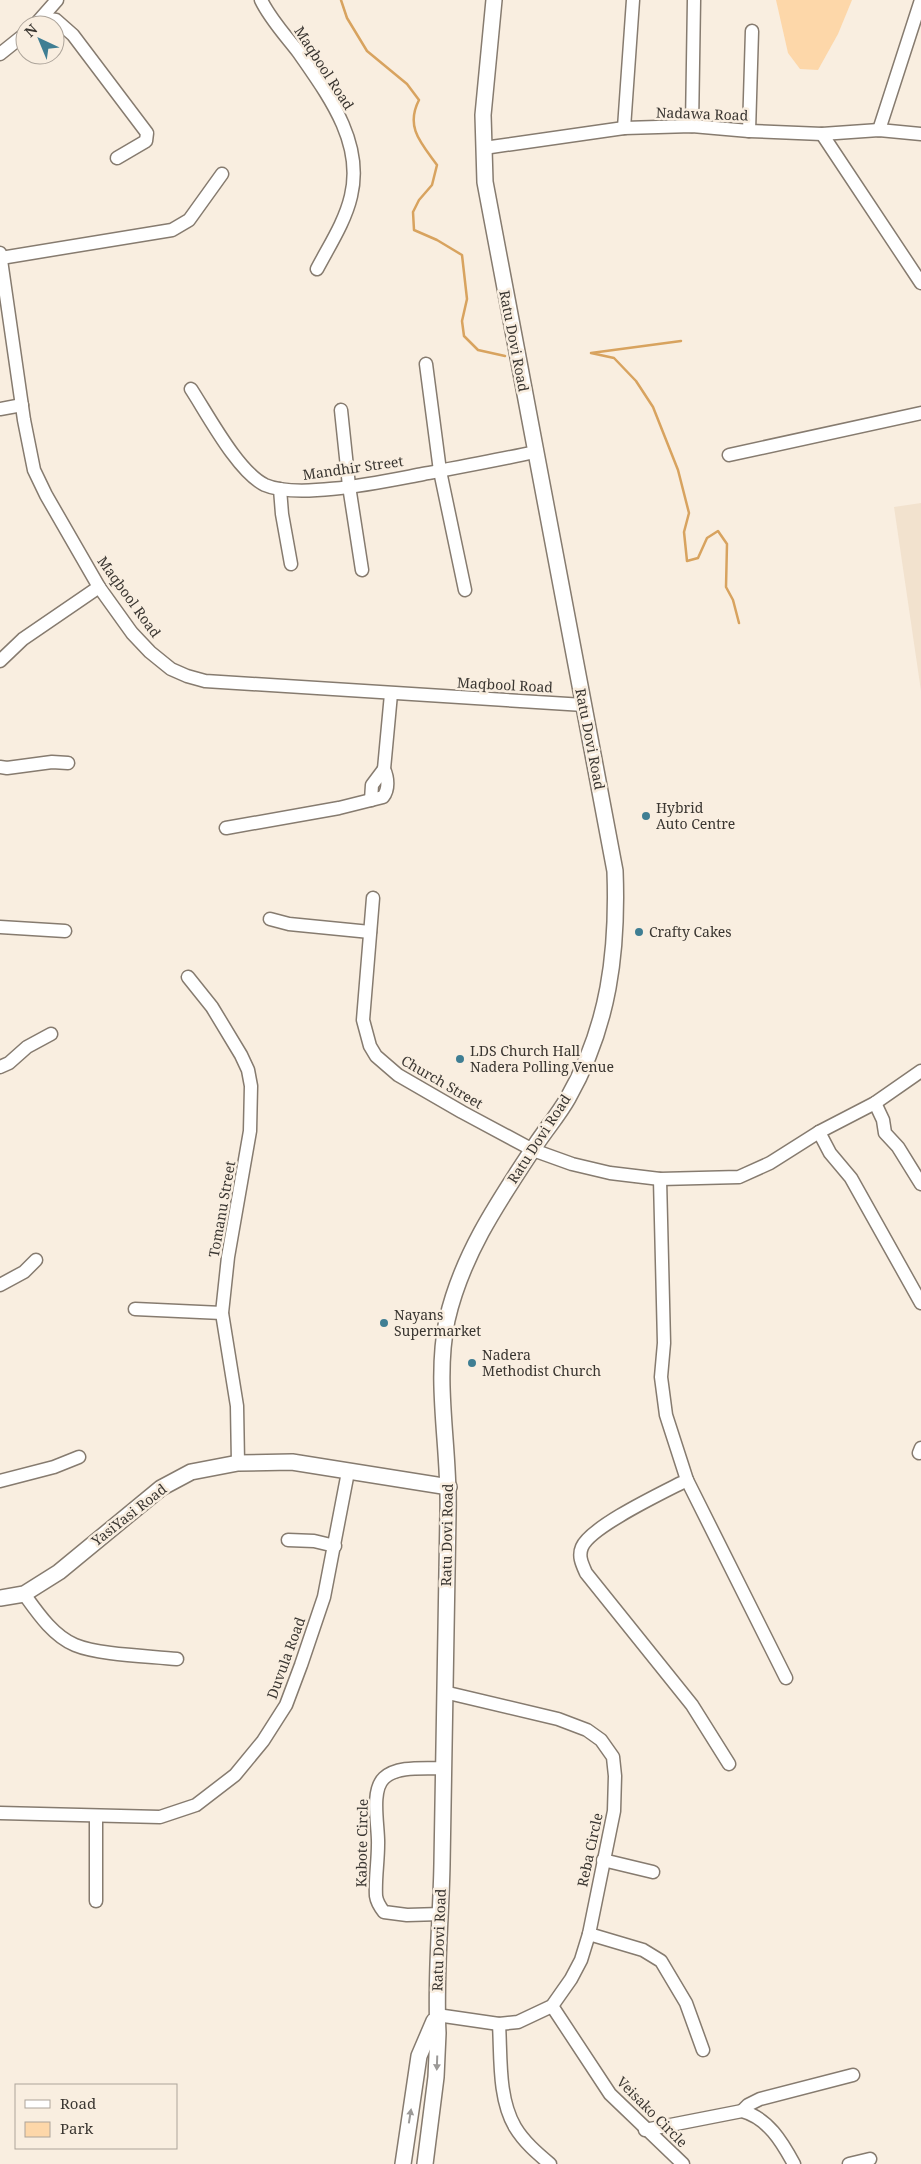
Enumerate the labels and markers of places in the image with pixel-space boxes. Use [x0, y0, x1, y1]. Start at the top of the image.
place label: Hybrid Auto Centre [656, 798, 735, 833]
marker: Hybrid Auto Centre [640, 810, 652, 822]
place label: Crafty Cakes [649, 922, 732, 941]
marker: Crafty Cakes [633, 926, 645, 938]
place label: LDS Church Hall Nadera Polling Venue [470, 1041, 614, 1076]
marker: LDS Church Hall Nadera Polling Venue [454, 1053, 466, 1065]
place label: Nayans Supermarket [394, 1305, 481, 1340]
marker: Nayans Supermarket [378, 1317, 390, 1329]
place label: Nadera Methodist Church [482, 1345, 601, 1380]
marker: Nadera Methodist Church [466, 1357, 478, 1369]

